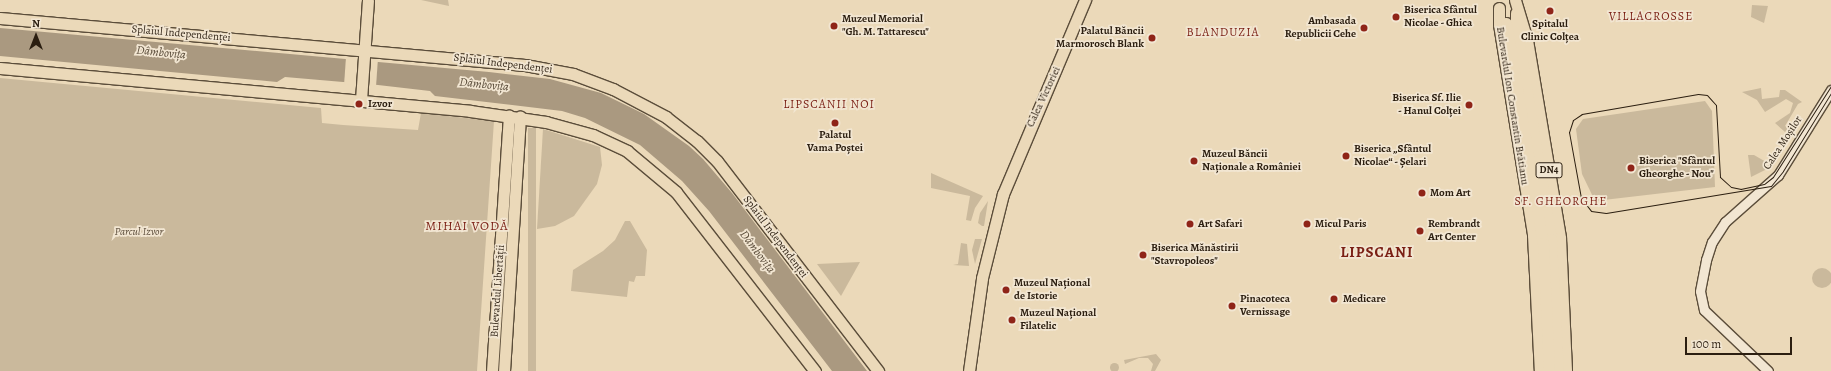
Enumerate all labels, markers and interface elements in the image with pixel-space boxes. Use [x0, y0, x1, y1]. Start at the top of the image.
place label: Biserica Sfântul Nicolae - Ghica [1404, 4, 1477, 30]
marker: Spitalul Clinic Colțea [1544, 5, 1556, 17]
district label: VILLACROSSE [1609, 10, 1693, 24]
marker: Biserica Sfântul Nicolae - Ghica [1391, 12, 1401, 22]
place label: Muzeul Memorial "Gh. M. Tattarescu" [842, 13, 929, 39]
place label: Ambasada Republicii Cehe [1285, 15, 1356, 41]
north arrow [16, 16, 56, 56]
text: N [32, 16, 40, 31]
place label: Spitalul Clinic Colțea [1521, 18, 1579, 44]
marker: Muzeul Memorial "Gh. M. Tattarescu" [829, 21, 839, 31]
street label: Splaiul Independenței [131, 23, 231, 45]
marker: Ambasada Republicii Cehe [1359, 23, 1369, 33]
place label: Palatul Băncii Marmorosch Blank [1056, 25, 1144, 51]
district label: BLANDUZIA [1187, 26, 1259, 40]
street label: Bulevardul Ion Constantin Brătianu [1493, 26, 1531, 186]
marker: Palatul Băncii Marmorosch Blank [1147, 33, 1157, 43]
water label: Dâmbovița [136, 43, 186, 63]
street label: Splaiul Independenței [453, 51, 553, 77]
street label: Calea Victoriei [1024, 65, 1064, 129]
water label: Dâmbovița [459, 75, 509, 95]
place label: Biserica Sf. Ilie - Hanul Colței [1392, 92, 1461, 118]
place label: Izvor [368, 97, 392, 111]
marker: Izvor [353, 98, 365, 110]
district label: LIPSCANII NOI [783, 98, 875, 112]
marker: Biserica Sf. Ilie - Hanul Colței [1464, 100, 1474, 110]
street label: Calea Moșilor [1761, 114, 1805, 172]
marker: Palatul Vama Poștei [830, 118, 840, 128]
place label: Palatul Vama Poștei [807, 129, 863, 155]
place label: Biserica „Sfântul Nicolae“ - Șelari [1354, 143, 1431, 169]
place label: Muzeul Băncii Naționale a României [1202, 148, 1301, 174]
marker: Biserica „Sfântul Nicolae“ - Șelari [1341, 151, 1351, 161]
place label: Biserica "Sfântul Gheorghe - Nou" [1639, 155, 1715, 181]
marker: Muzeul Băncii Naționale a României [1189, 156, 1199, 166]
road number: DN4 [1535, 162, 1563, 178]
marker: Biserica "Sfântul Gheorghe - Nou" [1626, 163, 1636, 173]
place label: Mom Art [1430, 186, 1471, 200]
marker: Mom Art [1417, 188, 1427, 198]
street label: Splaiul Independenței [740, 193, 810, 281]
district label: SF. GHEORGHE [1514, 195, 1608, 209]
place label: Art Safari [1198, 217, 1243, 231]
place label: Micul Paris [1315, 217, 1367, 231]
district label: MIHAI VODĂ [425, 218, 509, 234]
place label: Rembrandt Art Center [1428, 218, 1480, 244]
marker: Art Safari [1185, 219, 1195, 229]
marker: Micul Paris [1302, 219, 1312, 229]
park label: Parcul Izvor [115, 225, 163, 239]
marker: Rembrandt Art Center [1415, 226, 1425, 236]
water label: Dâmbovița [736, 228, 778, 276]
place label: Biserica Mănăstirii "Stavropoleos" [1151, 242, 1238, 268]
street label: Bulevardul Libertății [488, 244, 508, 338]
district label: LIPSCANI [1341, 244, 1413, 262]
marker: Biserica Mănăstirii "Stavropoleos" [1138, 250, 1148, 260]
place label: Muzeul Național de Istorie [1014, 277, 1090, 303]
marker: Muzeul Național de Istorie [1001, 285, 1011, 295]
place label: Medicare [1343, 292, 1386, 306]
place label: Pinacoteca Vernissage [1240, 293, 1290, 319]
marker: Medicare [1328, 293, 1340, 305]
marker: Pinacoteca Vernissage [1227, 301, 1237, 311]
place label: Muzeul Național Filatelic [1020, 307, 1096, 333]
marker: Muzeul Național Filatelic [1007, 315, 1017, 325]
scale bar [1687, 329, 1794, 355]
text: 100 m [1692, 336, 1721, 352]

